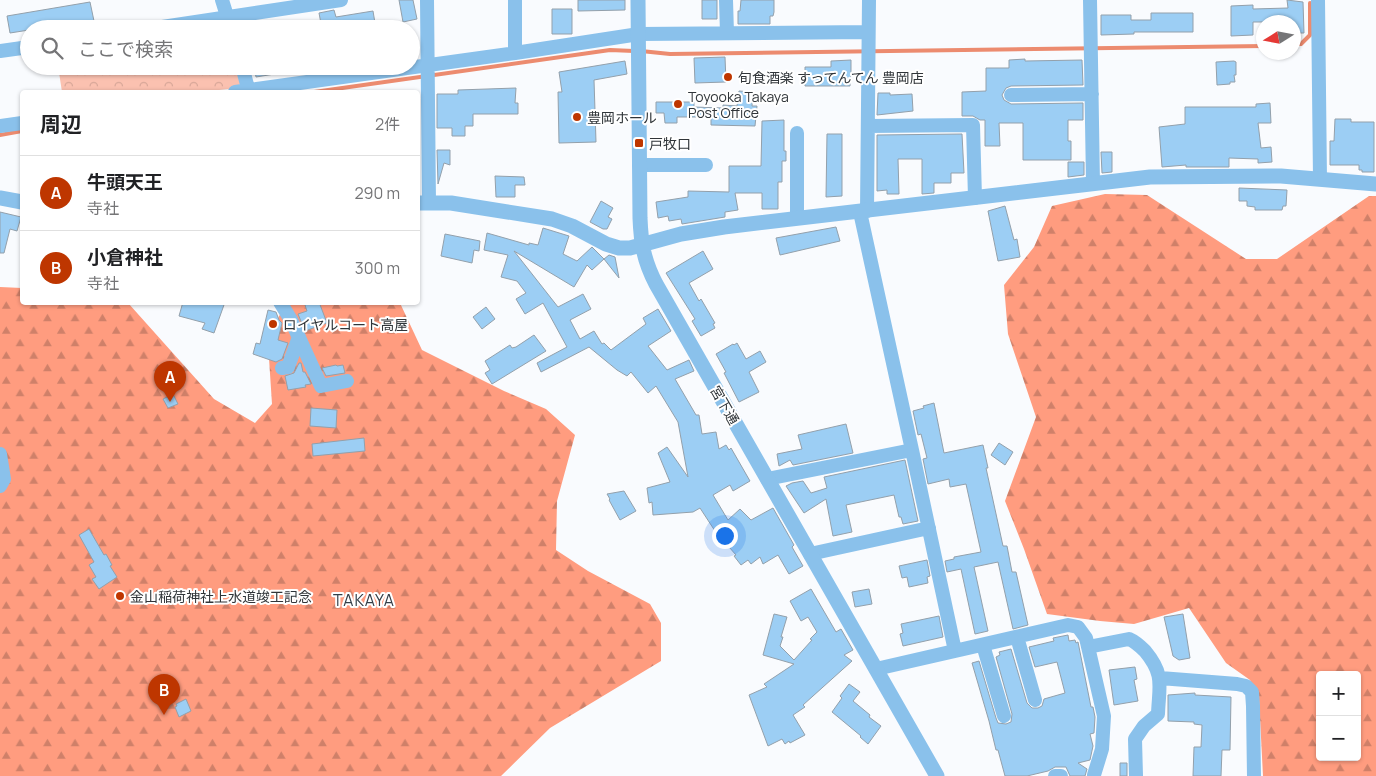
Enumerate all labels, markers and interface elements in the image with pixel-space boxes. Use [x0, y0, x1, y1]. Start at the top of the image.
north arrow [1256, 15, 1301, 60]
search box [20, 20, 420, 75]
icon: search [38, 34, 66, 62]
text: ここで検索 [78, 36, 173, 62]
place label: 旬食酒楽 すってんてん 豊岡店 [738, 68, 924, 87]
marker: 旬食酒楽 すってんてん 豊岡店 [722, 71, 734, 83]
place label: Toyooka Takaya Post Office [688, 87, 789, 122]
marker: Toyooka Takaya Post Office [672, 98, 684, 110]
place label: 豊岡ホール [587, 108, 657, 127]
text: 周辺 [40, 110, 82, 138]
marker: 豊岡ホール [571, 111, 583, 123]
text: 2件 [375, 113, 400, 135]
place label: 戸牧口 [649, 134, 691, 153]
marker: 戸牧口 [633, 137, 645, 149]
text: 牛頭天王 [87, 169, 163, 195]
text: A [51, 182, 61, 204]
text: 290 m [354, 182, 400, 204]
text: 寺社 [87, 197, 119, 219]
text: 小倉神社 [87, 244, 163, 270]
text: B [51, 257, 61, 279]
text: 300 m [355, 257, 400, 279]
text: 寺社 [87, 272, 119, 294]
place label: ロイヤルコート高屋 [283, 315, 408, 334]
marker: ロイヤルコート高屋 [267, 318, 279, 330]
pin: A [154, 361, 186, 402]
street label: 宮下通 [706, 382, 744, 428]
your location [712, 523, 738, 549]
place label: 金山稲荷神社上水道竣工記念 [130, 587, 312, 606]
district label: TAKAYA [333, 589, 395, 611]
marker: 金山稲荷神社上水道竣工記念 [114, 590, 126, 602]
map controls [1316, 671, 1361, 761]
button: + [1316, 671, 1361, 716]
pin: B [148, 674, 180, 715]
button: − [1316, 716, 1361, 761]

